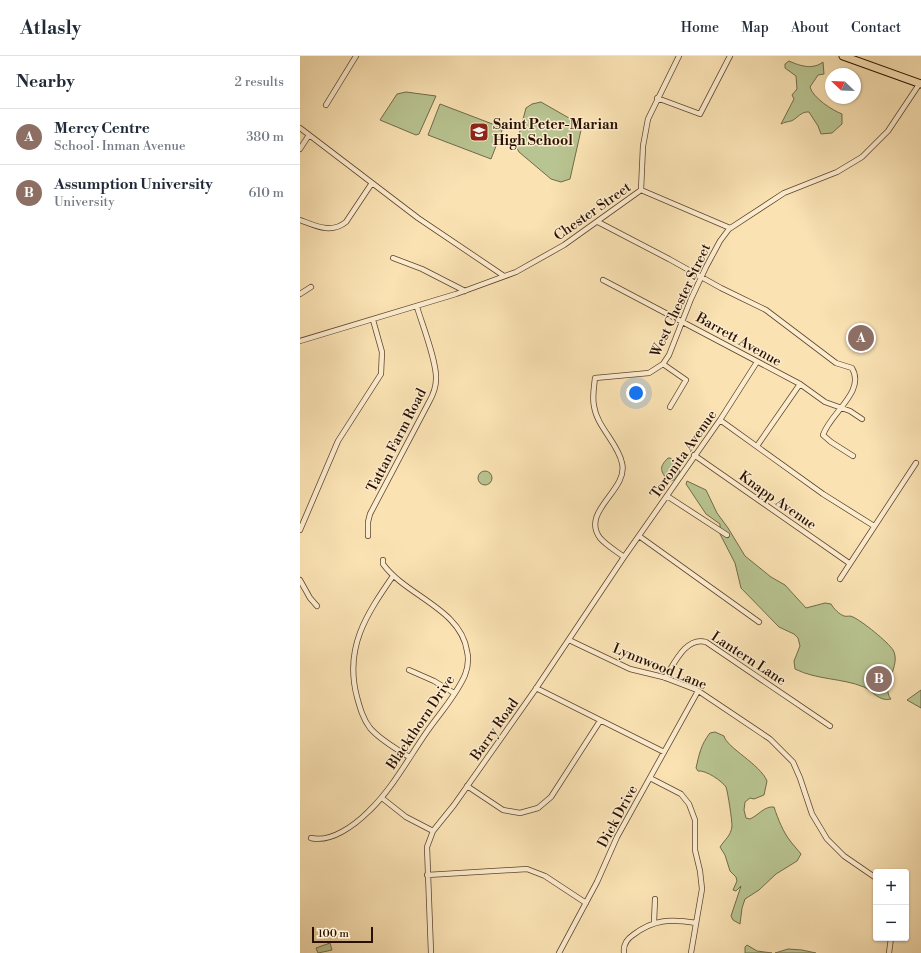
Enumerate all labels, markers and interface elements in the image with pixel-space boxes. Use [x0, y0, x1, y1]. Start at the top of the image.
text: Atlasly [20, 16, 81, 40]
text: Home [681, 19, 719, 37]
text: Map [741, 19, 769, 37]
text: About [791, 19, 829, 37]
text: Contact [851, 19, 901, 37]
north arrow [825, 68, 861, 104]
text: Nearby [16, 71, 75, 93]
text: 2 results [235, 74, 284, 90]
place label: Saint Peter-Marian High School [493, 116, 619, 150]
text: Mercy Centre [54, 119, 150, 138]
school or university icon: Saint Peter-Marian High School [468, 121, 490, 143]
text: A [24, 129, 34, 145]
text: 380 m [246, 129, 284, 145]
text: School · Inman Avenue [54, 138, 186, 154]
text: Assumption University [54, 175, 213, 194]
street label: Chester Street [550, 179, 635, 245]
text: B [24, 185, 34, 201]
text: 610 m [249, 185, 284, 201]
text: University [54, 194, 115, 210]
street label: West Chester Street [646, 241, 715, 361]
street label: Barrett Avenue [692, 308, 785, 371]
pin: A [848, 323, 874, 353]
your location [626, 383, 646, 403]
street label: Tattan Farm Road [363, 386, 431, 495]
street label: Toronita Avenue [647, 407, 721, 502]
street label: Knapp Avenue [735, 467, 820, 534]
street label: Lantern Lane [708, 628, 789, 690]
street label: Lynnwood Lane [610, 640, 709, 694]
pin: B [866, 664, 892, 694]
street label: Blackthorn Drive [382, 672, 459, 774]
street label: Barry Road [466, 695, 523, 765]
street label: Dick Drive [594, 782, 642, 851]
map controls [873, 869, 909, 941]
button: + [873, 869, 909, 905]
button: − [873, 905, 909, 941]
scale bar [312, 925, 373, 944]
text: 100 m [318, 927, 349, 941]

